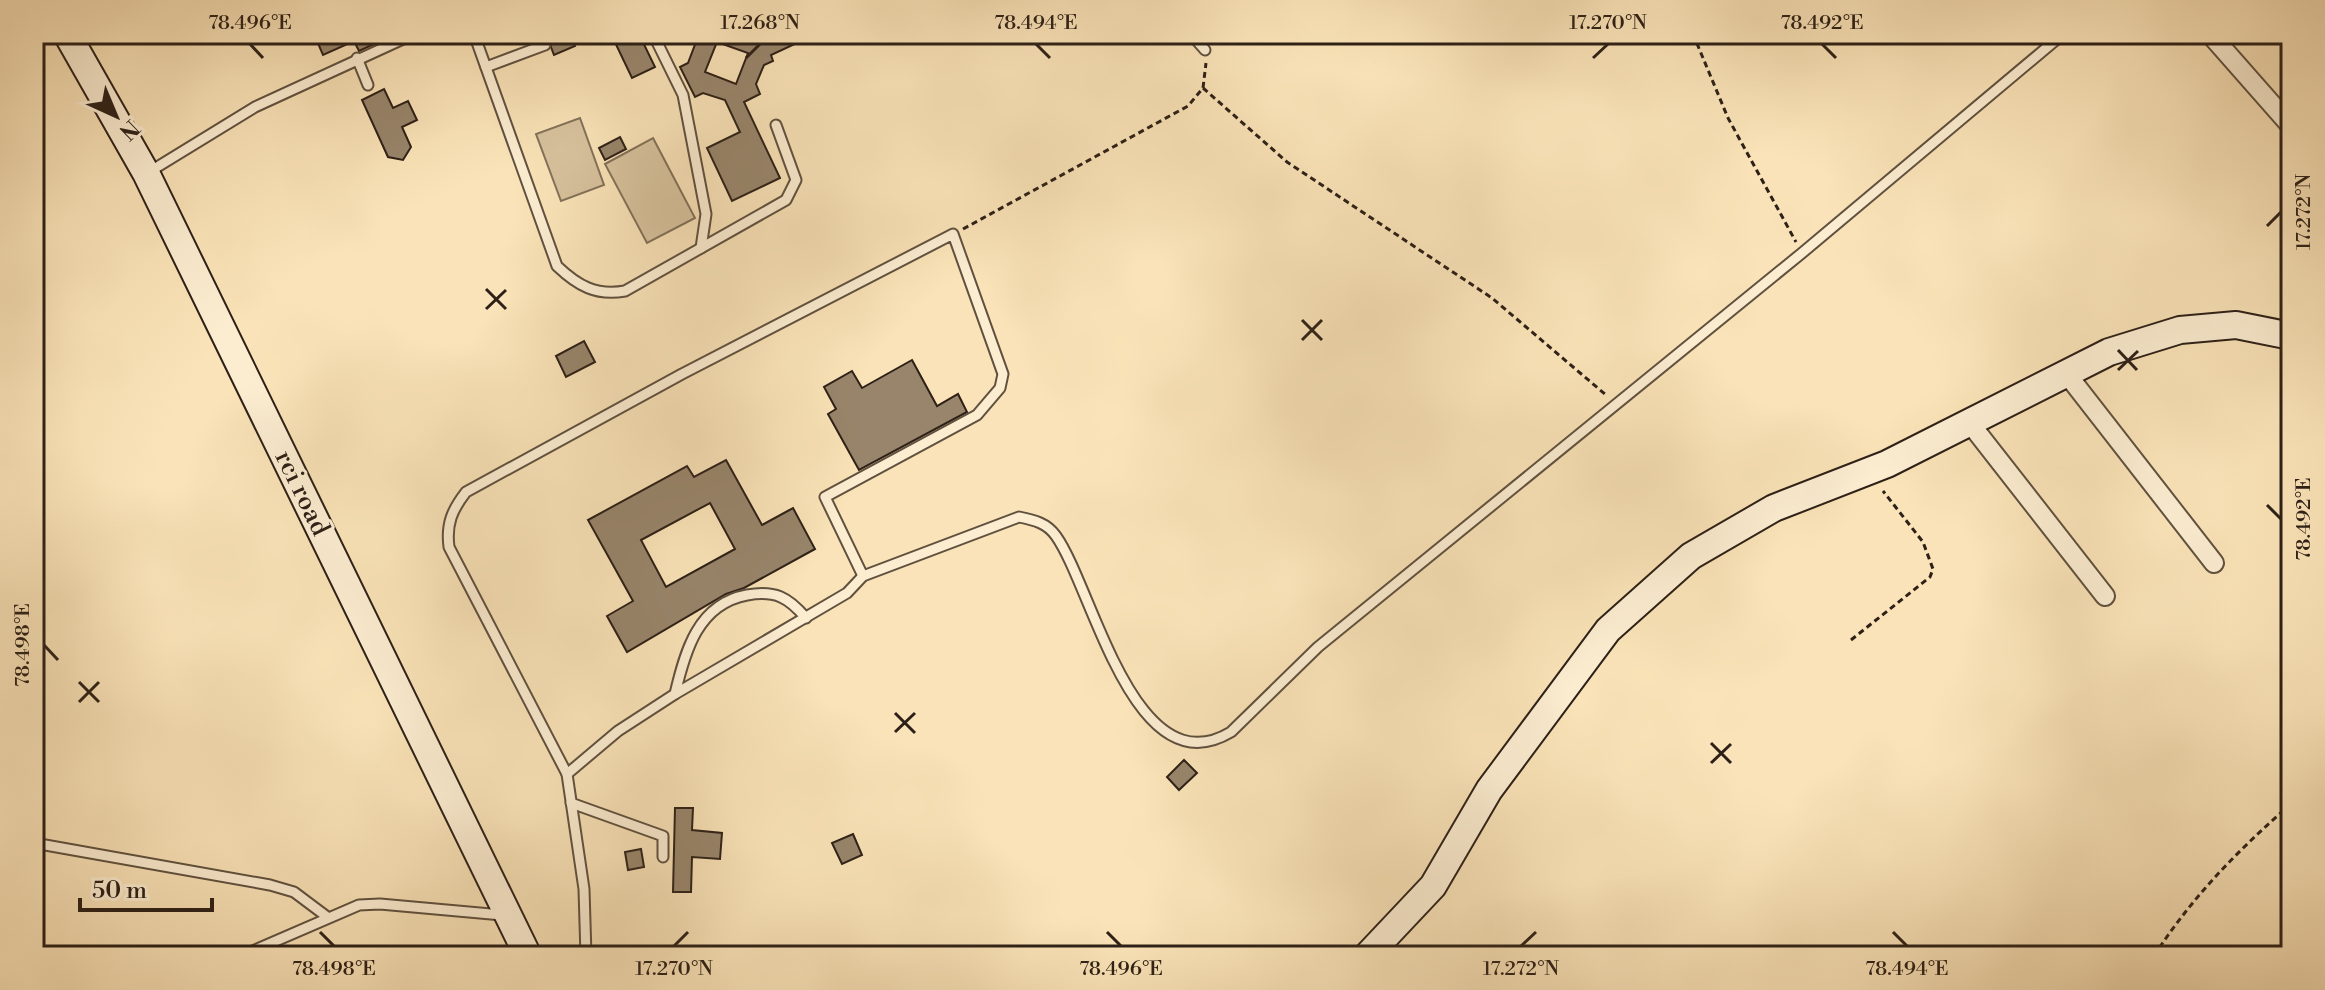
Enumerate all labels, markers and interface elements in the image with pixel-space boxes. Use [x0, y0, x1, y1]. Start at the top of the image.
text: 78.496°E [208, 11, 292, 36]
text: 17.268°N [720, 11, 800, 36]
text: 78.494°E [994, 11, 1078, 36]
text: 17.270°N [1569, 11, 1647, 36]
text: 78.492°E [1781, 11, 1863, 36]
north arrow [76, 76, 156, 156]
text: N [113, 114, 144, 145]
text: 17.272°N [2292, 174, 2317, 250]
street label: rci road [268, 445, 337, 541]
text: 78.492°E [2292, 478, 2317, 560]
text: 78.498°E [11, 603, 36, 687]
scale bar [80, 862, 212, 912]
text: 50 m [92, 876, 147, 906]
text: 78.498°E [292, 957, 376, 982]
text: 17.270°N [635, 957, 713, 982]
text: 78.496°E [1079, 957, 1163, 982]
text: 17.272°N [1483, 957, 1559, 982]
text: 78.494°E [1865, 957, 1949, 982]

